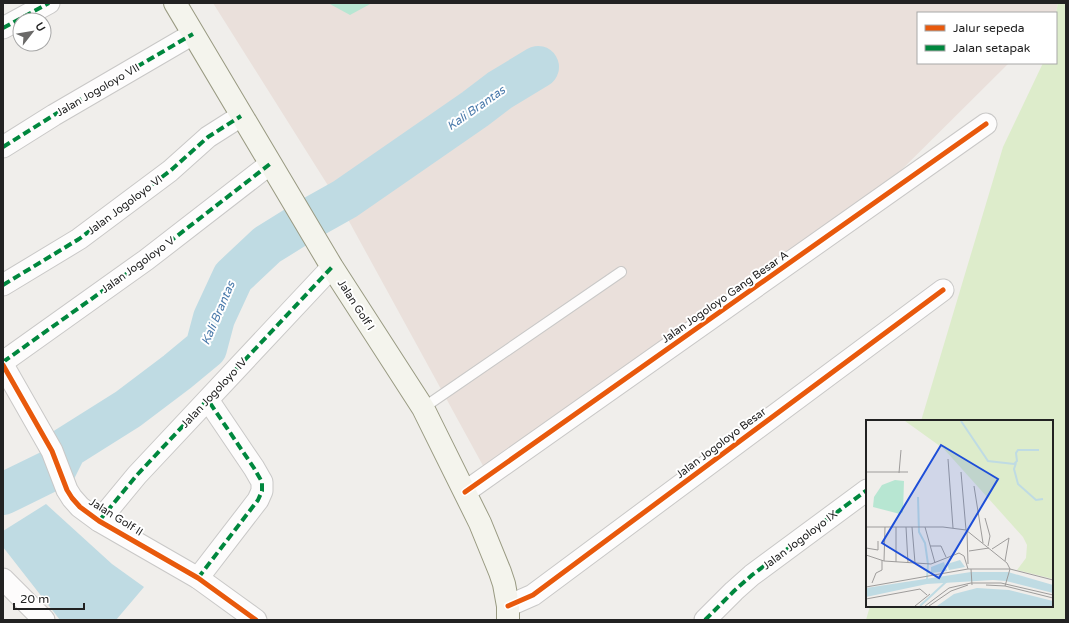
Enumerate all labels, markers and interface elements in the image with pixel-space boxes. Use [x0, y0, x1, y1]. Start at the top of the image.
north arrow [12, 12, 52, 52]
legend [917, 12, 1057, 64]
text: U [32, 20, 48, 34]
text: Jalur sepeda [953, 21, 1025, 35]
text: Jalan setapak [953, 41, 1031, 55]
street label: Jalan Jogoloyo VII [54, 61, 142, 119]
water label: Kali Brantas [444, 82, 509, 133]
street label: Jalan Jogoloyo VI [85, 173, 165, 237]
street label: Jalan Jogoloyo V [99, 234, 178, 296]
street label: Jalan Jogoloyo Gang Besar A [659, 248, 791, 346]
street label: Jalan Golf I [335, 277, 377, 333]
water label: Kali Brantas [198, 278, 238, 347]
street label: Jalan Jogoloyo IV [178, 355, 250, 431]
street label: Jalan Jogoloyo Besar [673, 404, 769, 481]
inset map [866, 420, 1053, 607]
street label: Jalan Golf II [87, 495, 145, 539]
street label: Jalan Jogoloyo IX [760, 508, 840, 572]
scale bar [14, 585, 84, 611]
text: 20 m [20, 592, 49, 606]

